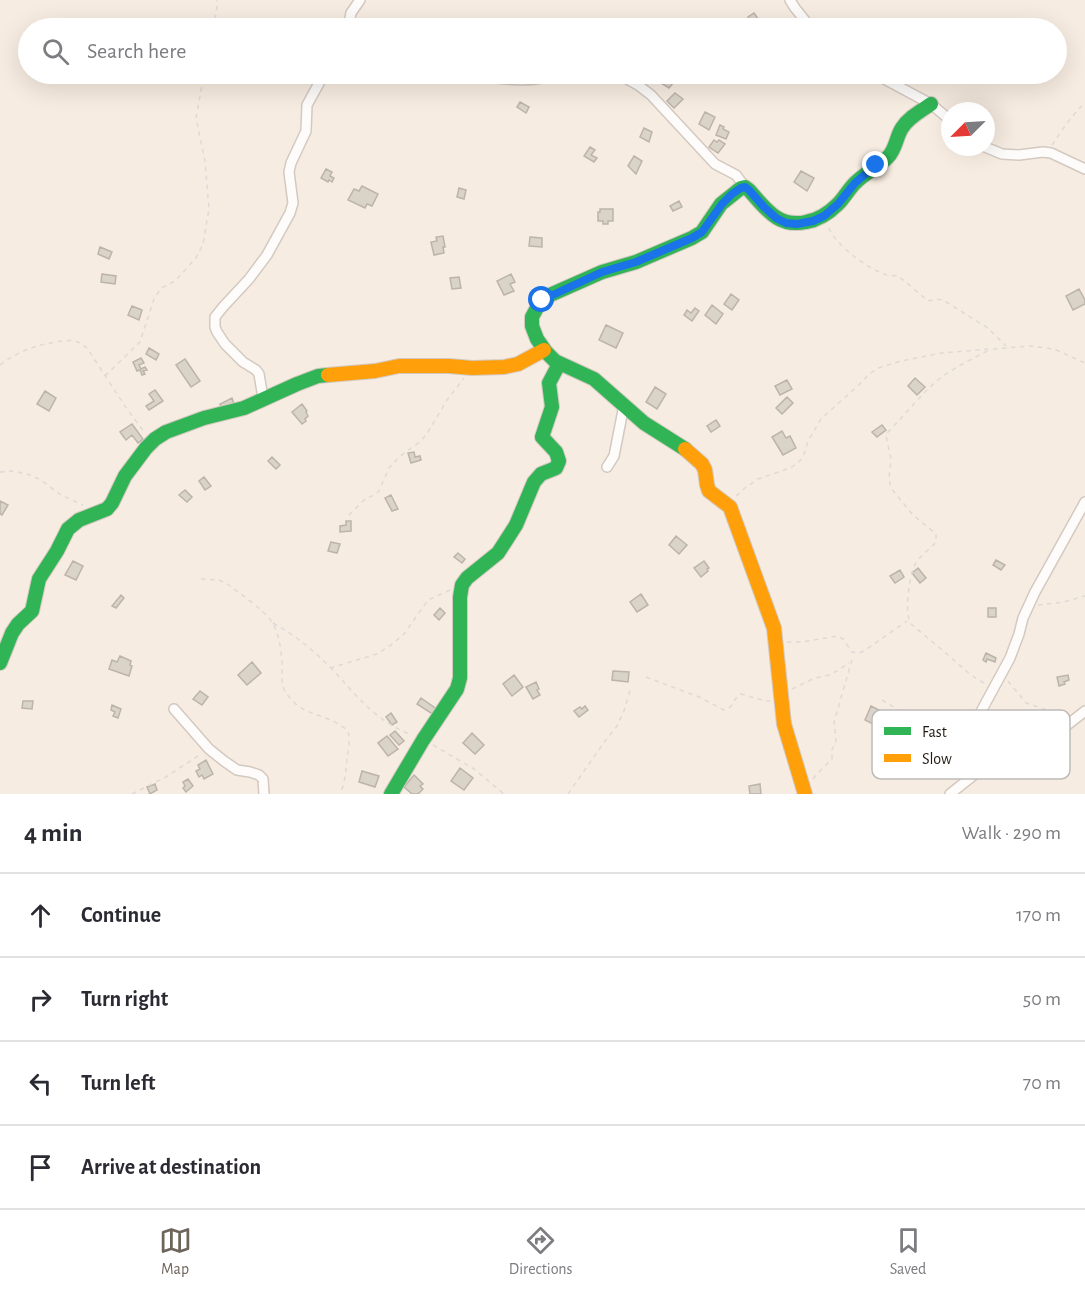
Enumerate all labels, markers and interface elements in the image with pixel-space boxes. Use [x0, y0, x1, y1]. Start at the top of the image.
search box [18, 18, 1067, 84]
icon: search [39, 35, 72, 68]
text: Search here [87, 40, 186, 62]
north arrow [941, 102, 995, 156]
route end [862, 151, 888, 177]
route start [528, 286, 554, 312]
legend [872, 710, 1070, 779]
text: Fast [922, 724, 947, 740]
text: Slow [922, 751, 952, 767]
text: 4 min [24, 820, 83, 846]
text: Walk · 290 m [961, 823, 1061, 843]
icon: ahead [24, 899, 57, 932]
text: Continue [81, 904, 161, 926]
text: 170 m [1016, 905, 1061, 925]
icon: right [24, 983, 57, 1016]
text: Turn right [81, 988, 168, 1010]
text: 50 m [1023, 989, 1061, 1009]
icon: left [24, 1067, 57, 1100]
text: Turn left [81, 1072, 155, 1094]
text: 70 m [1023, 1073, 1061, 1093]
icon: arrive [24, 1151, 57, 1184]
text: Arrive at destination [81, 1156, 261, 1178]
tab: Map [159, 1224, 192, 1279]
tab: Directions [509, 1224, 573, 1279]
tab: Saved [890, 1224, 926, 1279]

